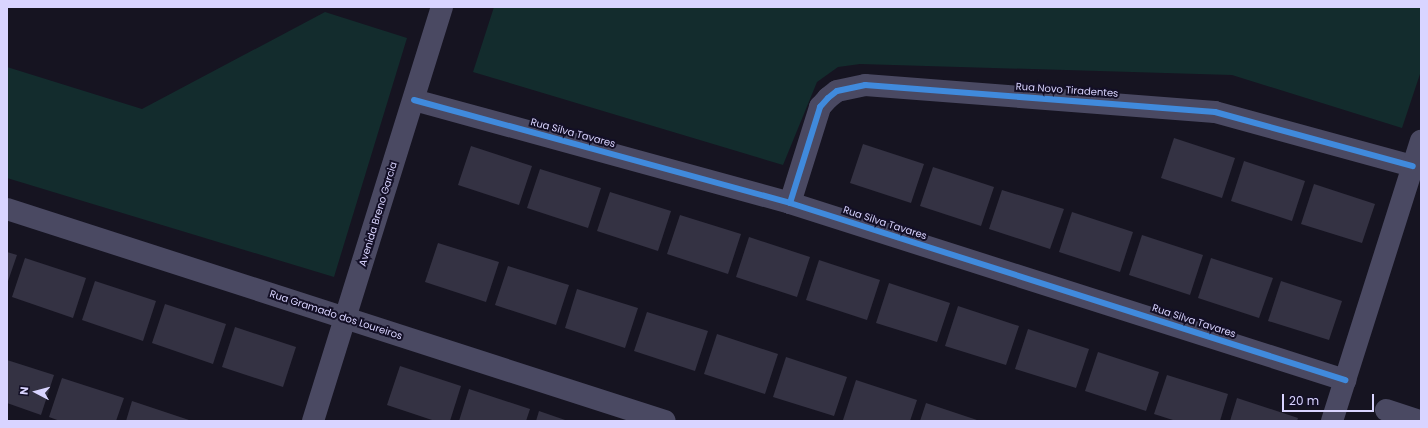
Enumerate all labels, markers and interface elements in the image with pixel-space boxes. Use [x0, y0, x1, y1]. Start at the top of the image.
street label: Rua Novo Tiradentes [1015, 80, 1119, 100]
street label: Rua Silva Tavares [529, 116, 617, 150]
street label: Avenida Breno Garcia [356, 160, 400, 268]
street label: Rua Silva Tavares [842, 204, 928, 242]
street label: Rua Gramado dos Loureiros [268, 288, 404, 342]
street label: Rua Silva Tavares [1151, 302, 1237, 340]
north arrow [16, 372, 56, 412]
text: N [16, 386, 32, 396]
scale bar [1284, 386, 1376, 412]
text: 20 m [1289, 392, 1319, 409]

